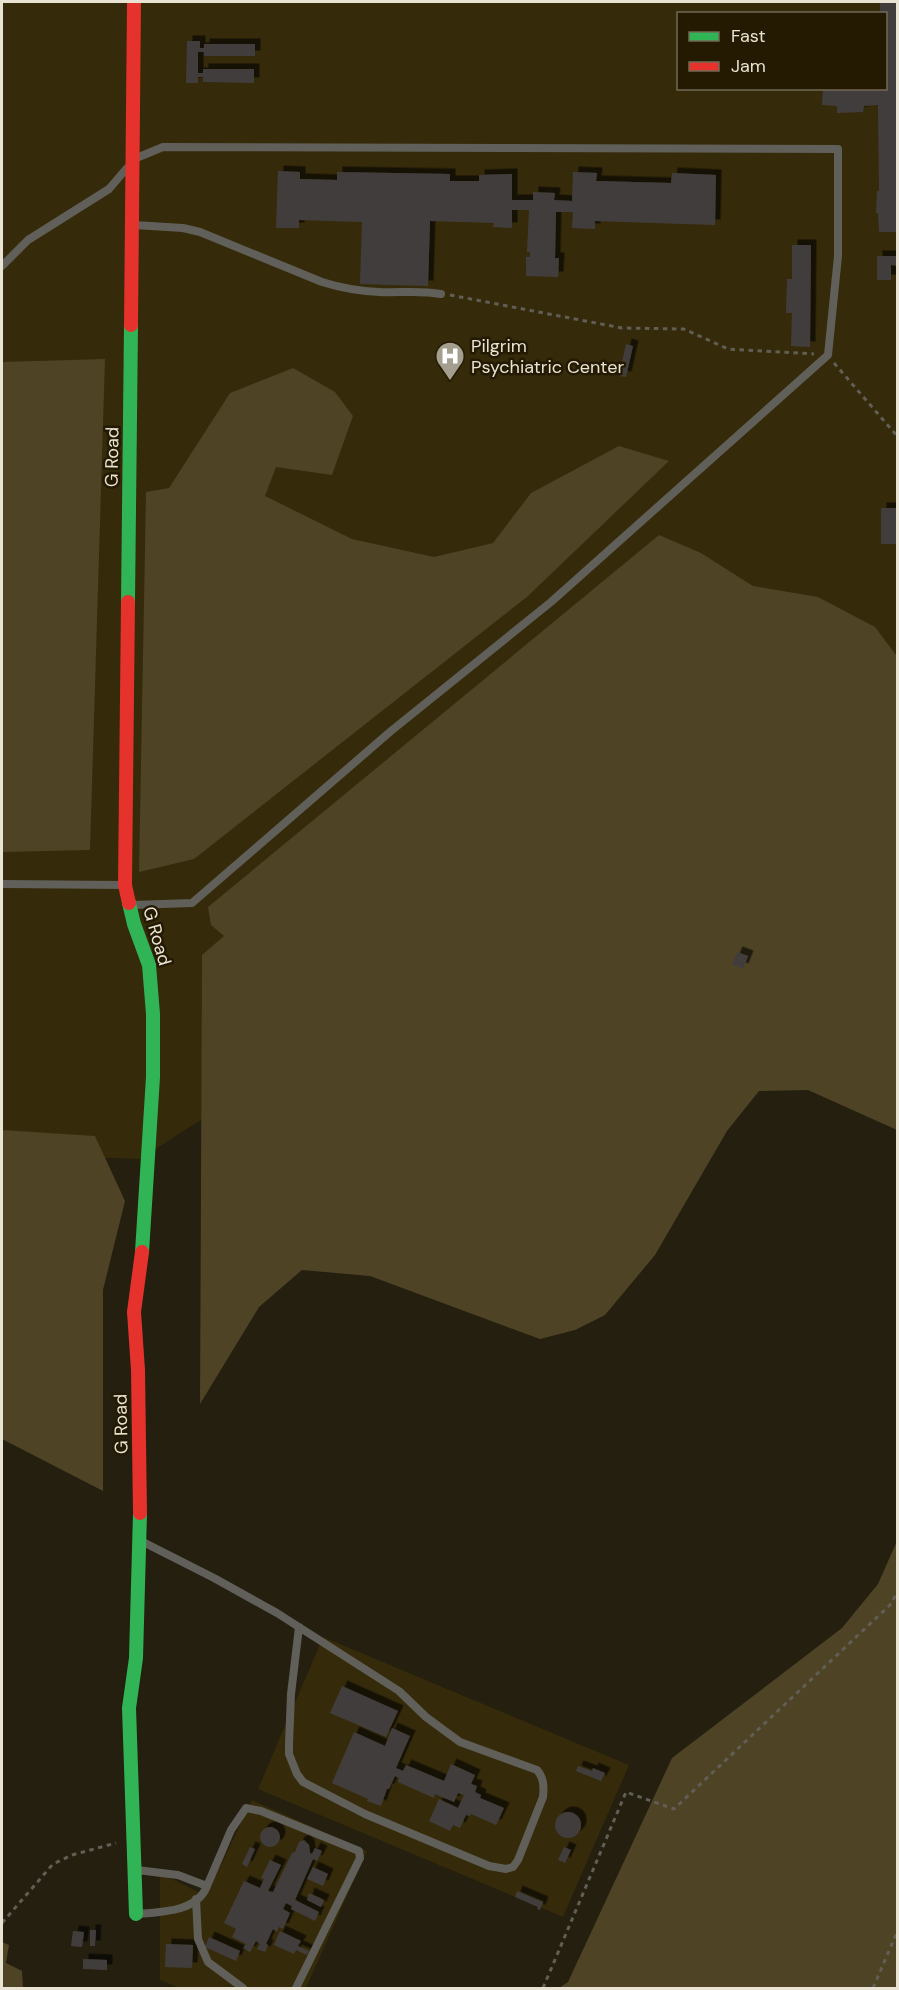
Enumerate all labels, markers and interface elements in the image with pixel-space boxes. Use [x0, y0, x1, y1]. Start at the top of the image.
legend [677, 12, 887, 90]
text: Fast [731, 24, 766, 48]
text: Jam [731, 54, 766, 78]
place label: Pilgrim Psychiatric Center [471, 334, 624, 379]
hospital icon: Pilgrim Psychiatric Center [434, 340, 466, 382]
street label: G Road [99, 427, 125, 487]
street label: G Road [137, 904, 177, 968]
street label: G Road [108, 1394, 134, 1454]

